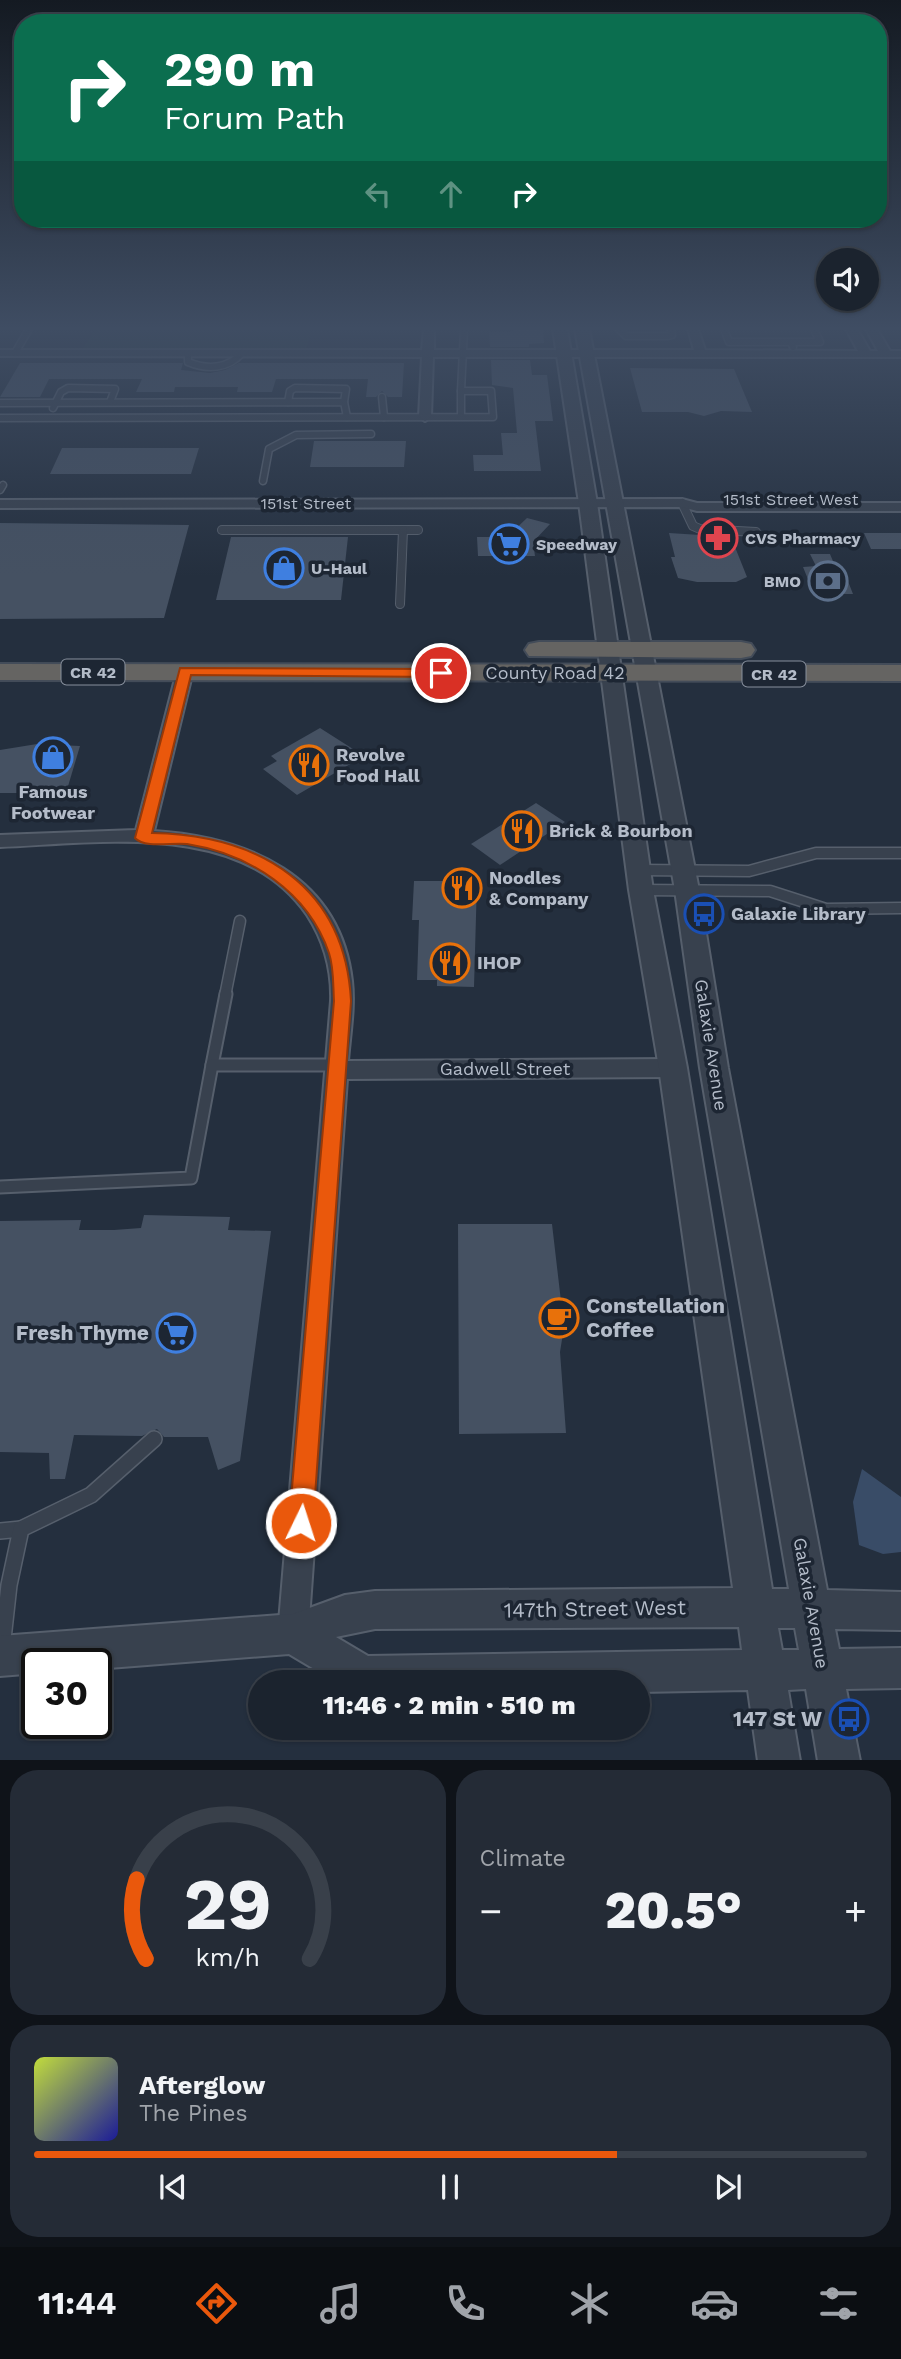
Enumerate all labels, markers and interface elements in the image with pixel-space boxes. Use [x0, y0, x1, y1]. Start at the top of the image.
text: 290 m [164, 40, 315, 98]
icon: right [49, 42, 140, 133]
text: Forum Path [164, 99, 345, 137]
icon: left [359, 175, 397, 213]
icon: ahead [432, 175, 470, 213]
icon: right [505, 175, 543, 213]
map controls [816, 248, 879, 311]
button: sound [816, 248, 879, 311]
street label: 151st Street West [724, 490, 859, 509]
street label: 151st Street [261, 494, 352, 513]
pharmacy icon: CVS Pharmacy [697, 517, 739, 559]
supermarket icon: Speedway [488, 523, 530, 565]
place label: CVS Pharmacy [745, 529, 862, 548]
place label: Speedway [536, 535, 618, 554]
shop icon: U-Haul [263, 547, 305, 589]
place label: U-Haul [311, 559, 368, 578]
bank icon: BMO [807, 560, 849, 602]
place label: BMO [764, 572, 801, 591]
pin [411, 643, 471, 703]
icon: arrive [422, 654, 460, 692]
road number: CR 42 [62, 660, 124, 684]
street label: County Road 42 [485, 662, 625, 683]
road number: CR 42 [742, 662, 806, 687]
shop icon: Famous Footwear [32, 736, 74, 778]
restaurant icon: Revolve Food Hall [288, 744, 330, 786]
place label: Revolve Food Hall [336, 744, 420, 786]
place label: Famous Footwear [11, 781, 95, 823]
restaurant icon: Brick & Bourbon [501, 810, 543, 852]
place label: Brick & Bourbon [549, 820, 693, 841]
restaurant icon: Noodles & Company [441, 867, 483, 909]
place label: Noodles & Company [489, 867, 589, 909]
bus stop icon: Galaxie Library [683, 893, 725, 935]
place label: Galaxie Library [731, 903, 866, 924]
restaurant icon: IHOP [429, 942, 471, 984]
place label: IHOP [477, 952, 521, 973]
street label: Galaxie Avenue [691, 978, 732, 1112]
street label: Gadwell Street [440, 1058, 571, 1079]
place label: Constellation Coffee [586, 1293, 725, 1342]
cafe icon: Constellation Coffee [538, 1297, 580, 1339]
supermarket icon: Fresh Thyme [155, 1312, 197, 1354]
place label: Fresh Thyme [16, 1320, 149, 1345]
position arrow [264, 1486, 338, 1560]
street label: Galaxie Avenue [790, 1536, 833, 1670]
street label: 147th Street West [504, 1594, 686, 1623]
speed limit sign: 30 [21, 1648, 112, 1739]
text: 11:46 · 2 min · 510 m [322, 1690, 576, 1720]
bus stop icon: 147 St W [828, 1698, 870, 1740]
place label: 147 St W [733, 1706, 822, 1731]
text: Climate [480, 1845, 566, 1872]
text: 29 [184, 1861, 272, 1947]
text: 20.5° [605, 1880, 742, 1941]
text: − [480, 1889, 502, 1933]
text: + [844, 1889, 867, 1933]
text: km/h [196, 1942, 260, 1971]
text: Afterglow [139, 2070, 265, 2100]
text: The Pines [139, 2100, 248, 2127]
icon: previous [154, 2168, 192, 2206]
icon: pause [431, 2168, 469, 2206]
icon: next [709, 2168, 747, 2206]
icon: directions [192, 2279, 241, 2328]
icon: music [316, 2279, 365, 2328]
icon: phone [441, 2279, 490, 2328]
icon: climate [565, 2279, 614, 2328]
icon: car [690, 2279, 739, 2328]
icon: filters [814, 2279, 863, 2328]
text: 11:44 [38, 2284, 116, 2322]

